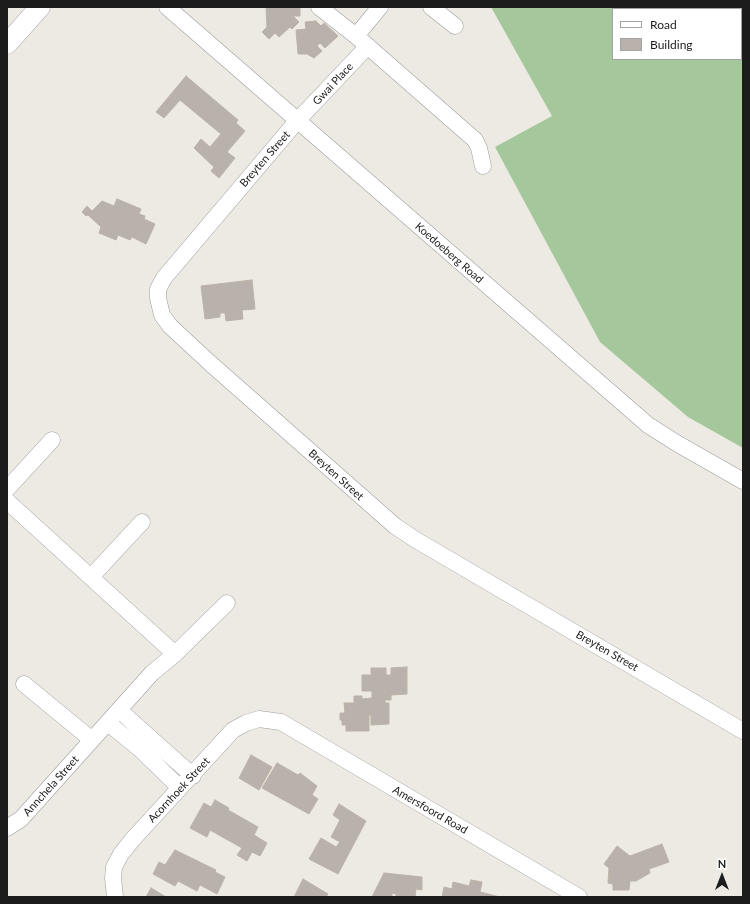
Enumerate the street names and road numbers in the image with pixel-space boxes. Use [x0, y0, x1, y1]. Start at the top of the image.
street label: Gwai Place [310, 60, 356, 108]
street label: Breyten Street [237, 128, 293, 190]
street label: Koedoeberg Road [412, 220, 486, 286]
street label: Breyten Street [306, 447, 366, 503]
street label: Breyten Street [573, 628, 641, 674]
street label: Annchela Street [20, 753, 82, 819]
street label: Acornhoek Street [145, 755, 213, 825]
street label: Amersfoord Road [390, 783, 470, 837]

